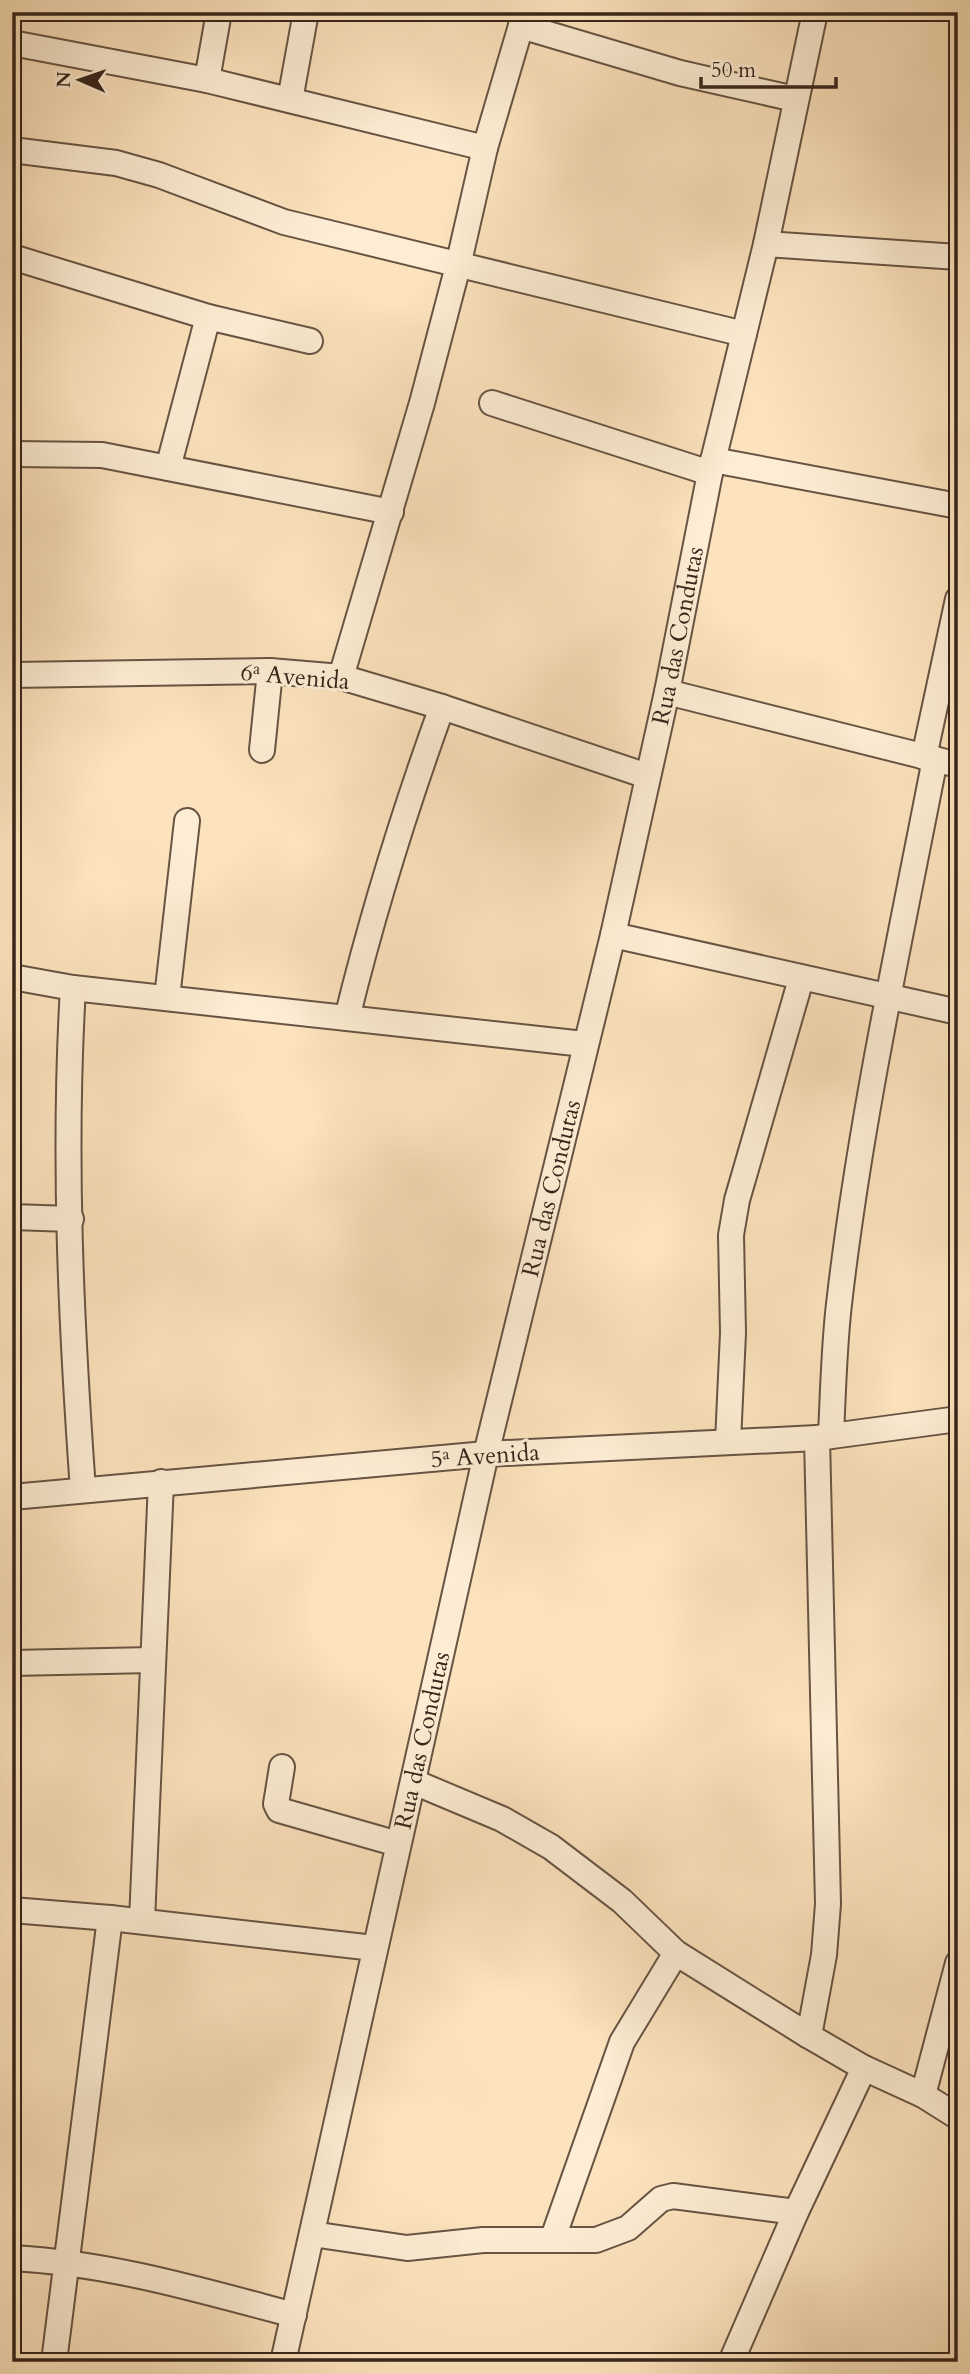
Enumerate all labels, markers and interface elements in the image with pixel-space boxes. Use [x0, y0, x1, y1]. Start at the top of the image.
north arrow [46, 46, 116, 116]
scale bar [701, 46, 835, 90]
text: 50 m [711, 56, 756, 85]
text: N [51, 70, 77, 88]
street label: Rua das Condutas [644, 544, 712, 728]
street label: 6ª Avenida [239, 656, 352, 698]
street label: Rua das Condutas [513, 1096, 589, 1280]
street label: 5ª Avenida [429, 1436, 541, 1476]
street label: Rua das Condutas [386, 1648, 458, 1832]

